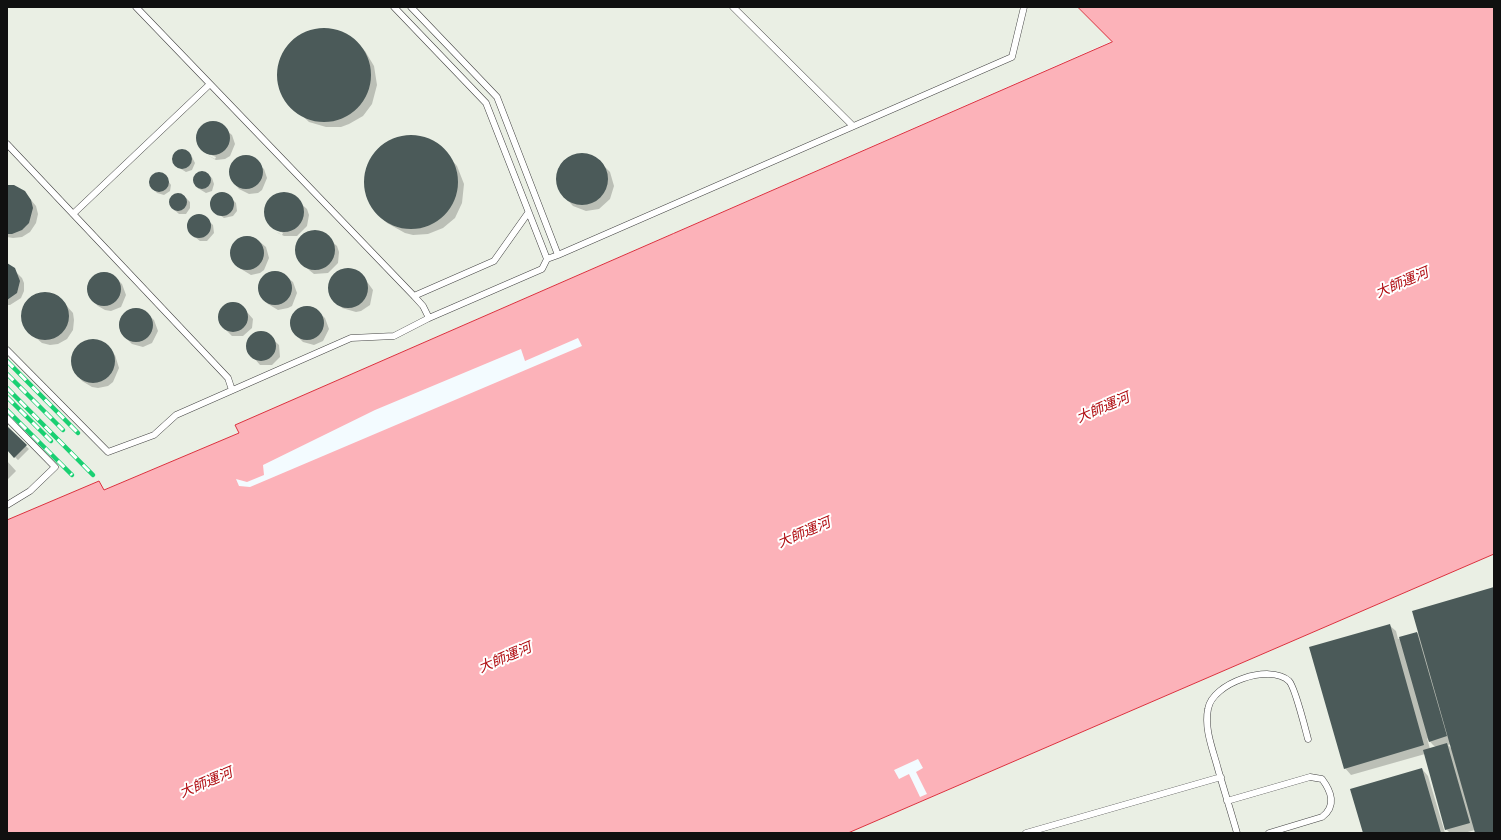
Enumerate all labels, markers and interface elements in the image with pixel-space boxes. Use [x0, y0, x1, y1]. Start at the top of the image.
water label: 大師運河 [1373, 264, 1431, 302]
water label: 大師運河 [1074, 389, 1132, 427]
water label: 大師運河 [775, 514, 833, 552]
water label: 大師運河 [476, 639, 534, 677]
water label: 大師運河 [177, 764, 235, 802]

